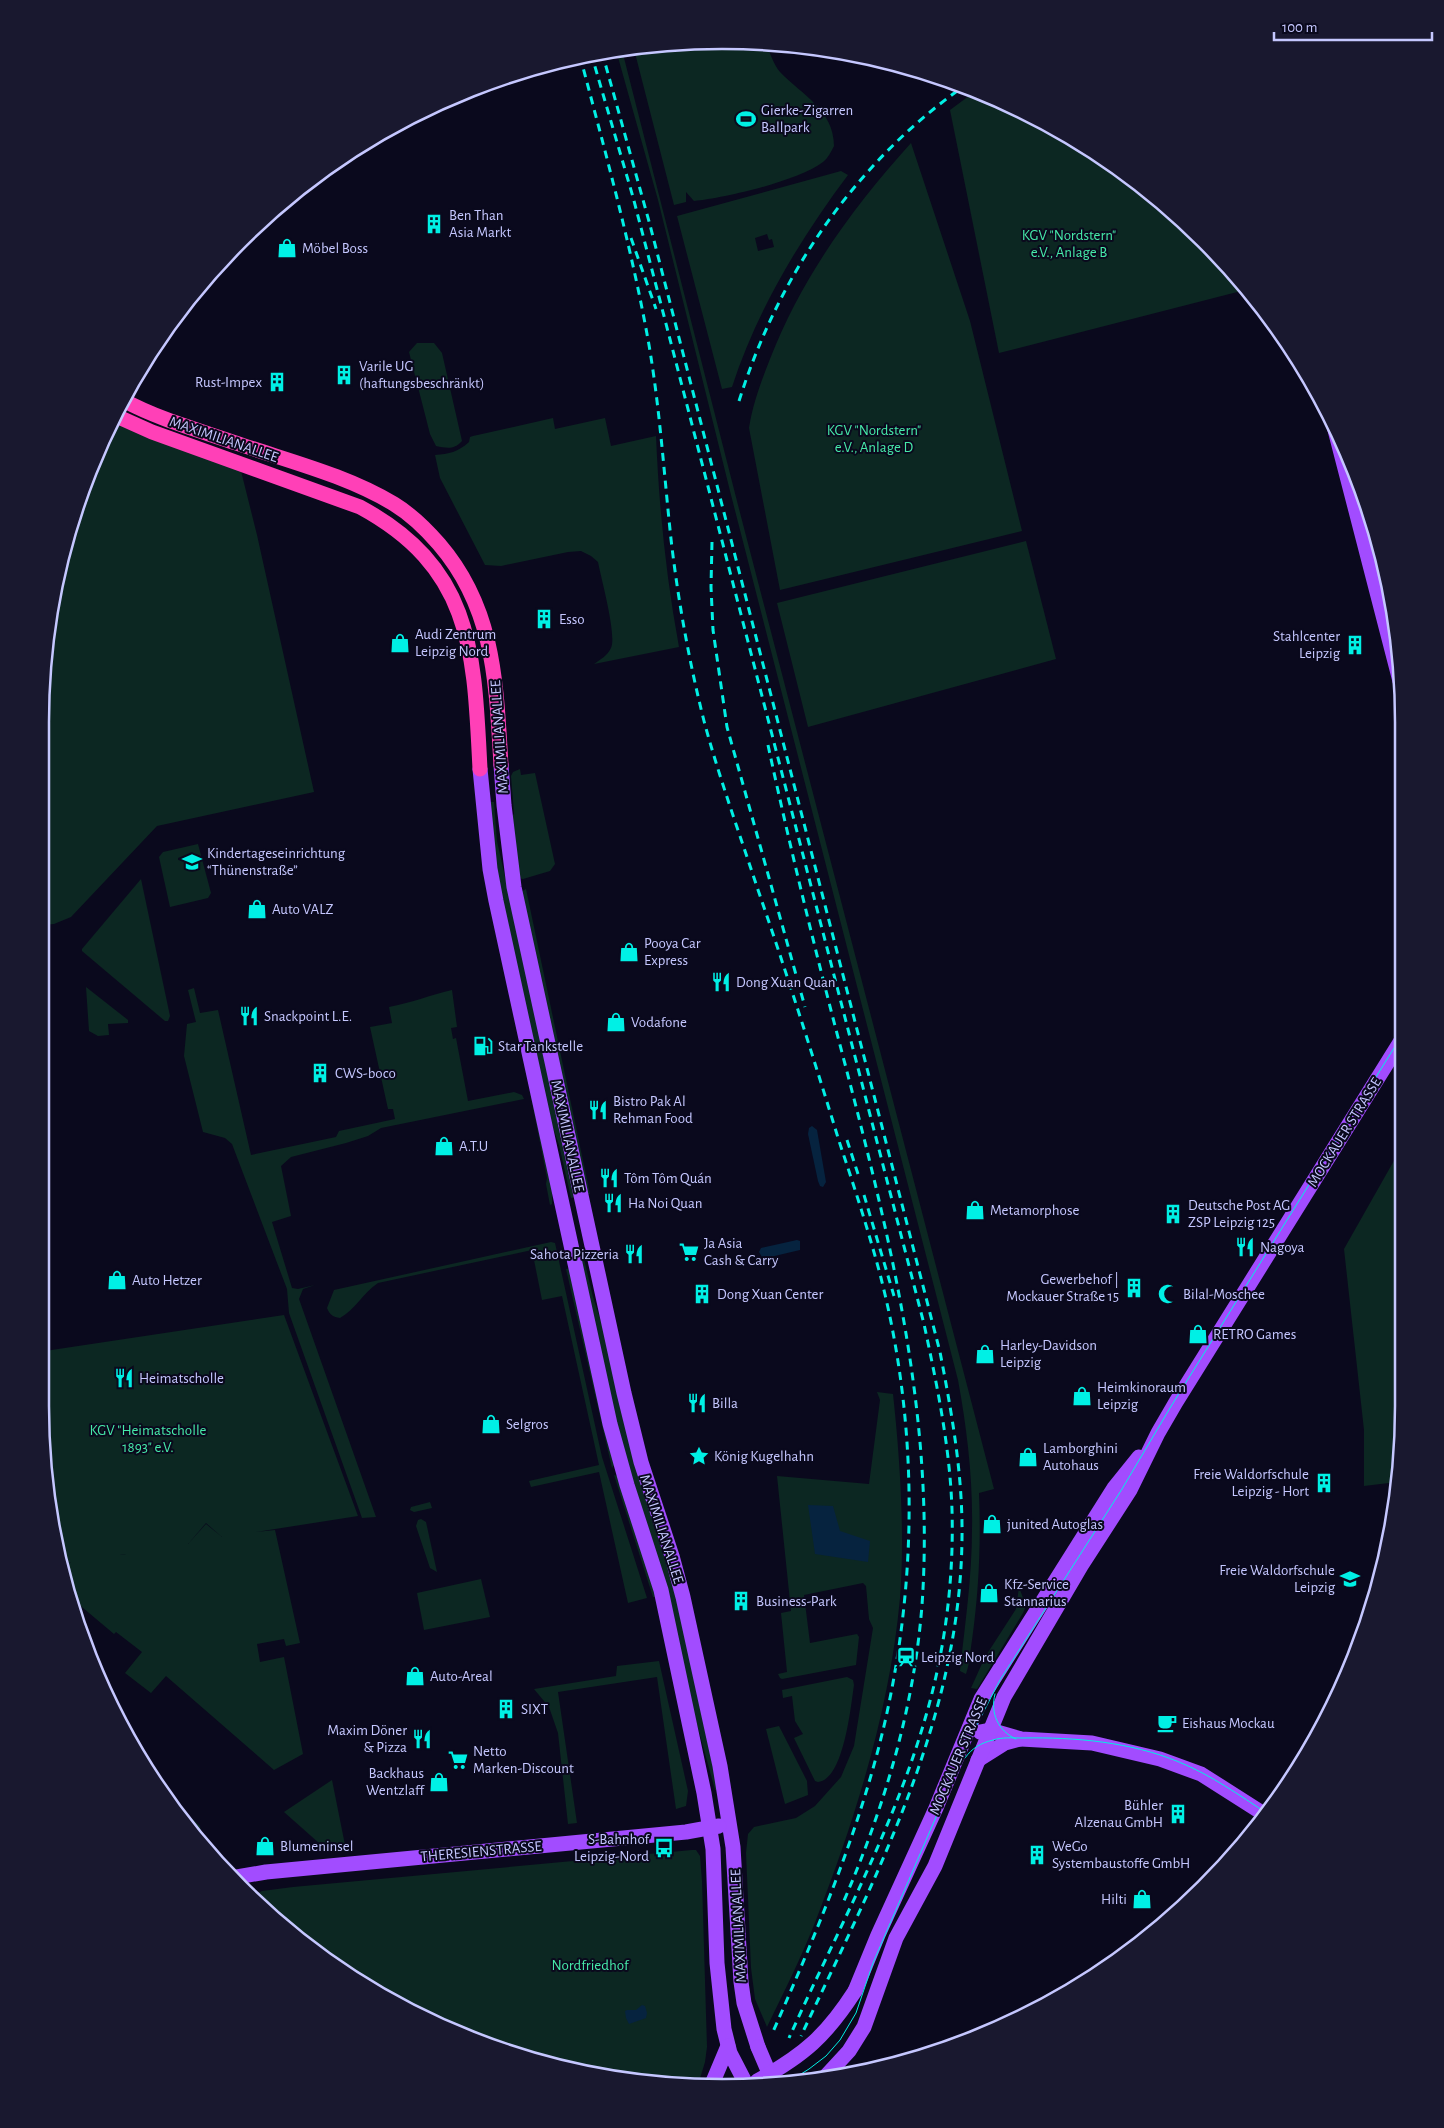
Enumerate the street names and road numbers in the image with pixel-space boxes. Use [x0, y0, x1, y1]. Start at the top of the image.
street label: MAXIMILIANALLEE [168, 414, 280, 465]
street label: MAXIMILIANALLEE [488, 680, 511, 794]
street label: MOCKAUER STRASSE [1305, 1075, 1384, 1190]
street label: MAXIMILIANALLEE [548, 1079, 587, 1193]
street label: MAXIMILIANALLEE [637, 1473, 686, 1586]
street label: MOCKAUER STRASSE [927, 1695, 990, 1817]
street label: THERESIENSTRASSE [420, 1839, 542, 1864]
street label: MAXIMILIANALLEE [728, 1869, 749, 1983]

